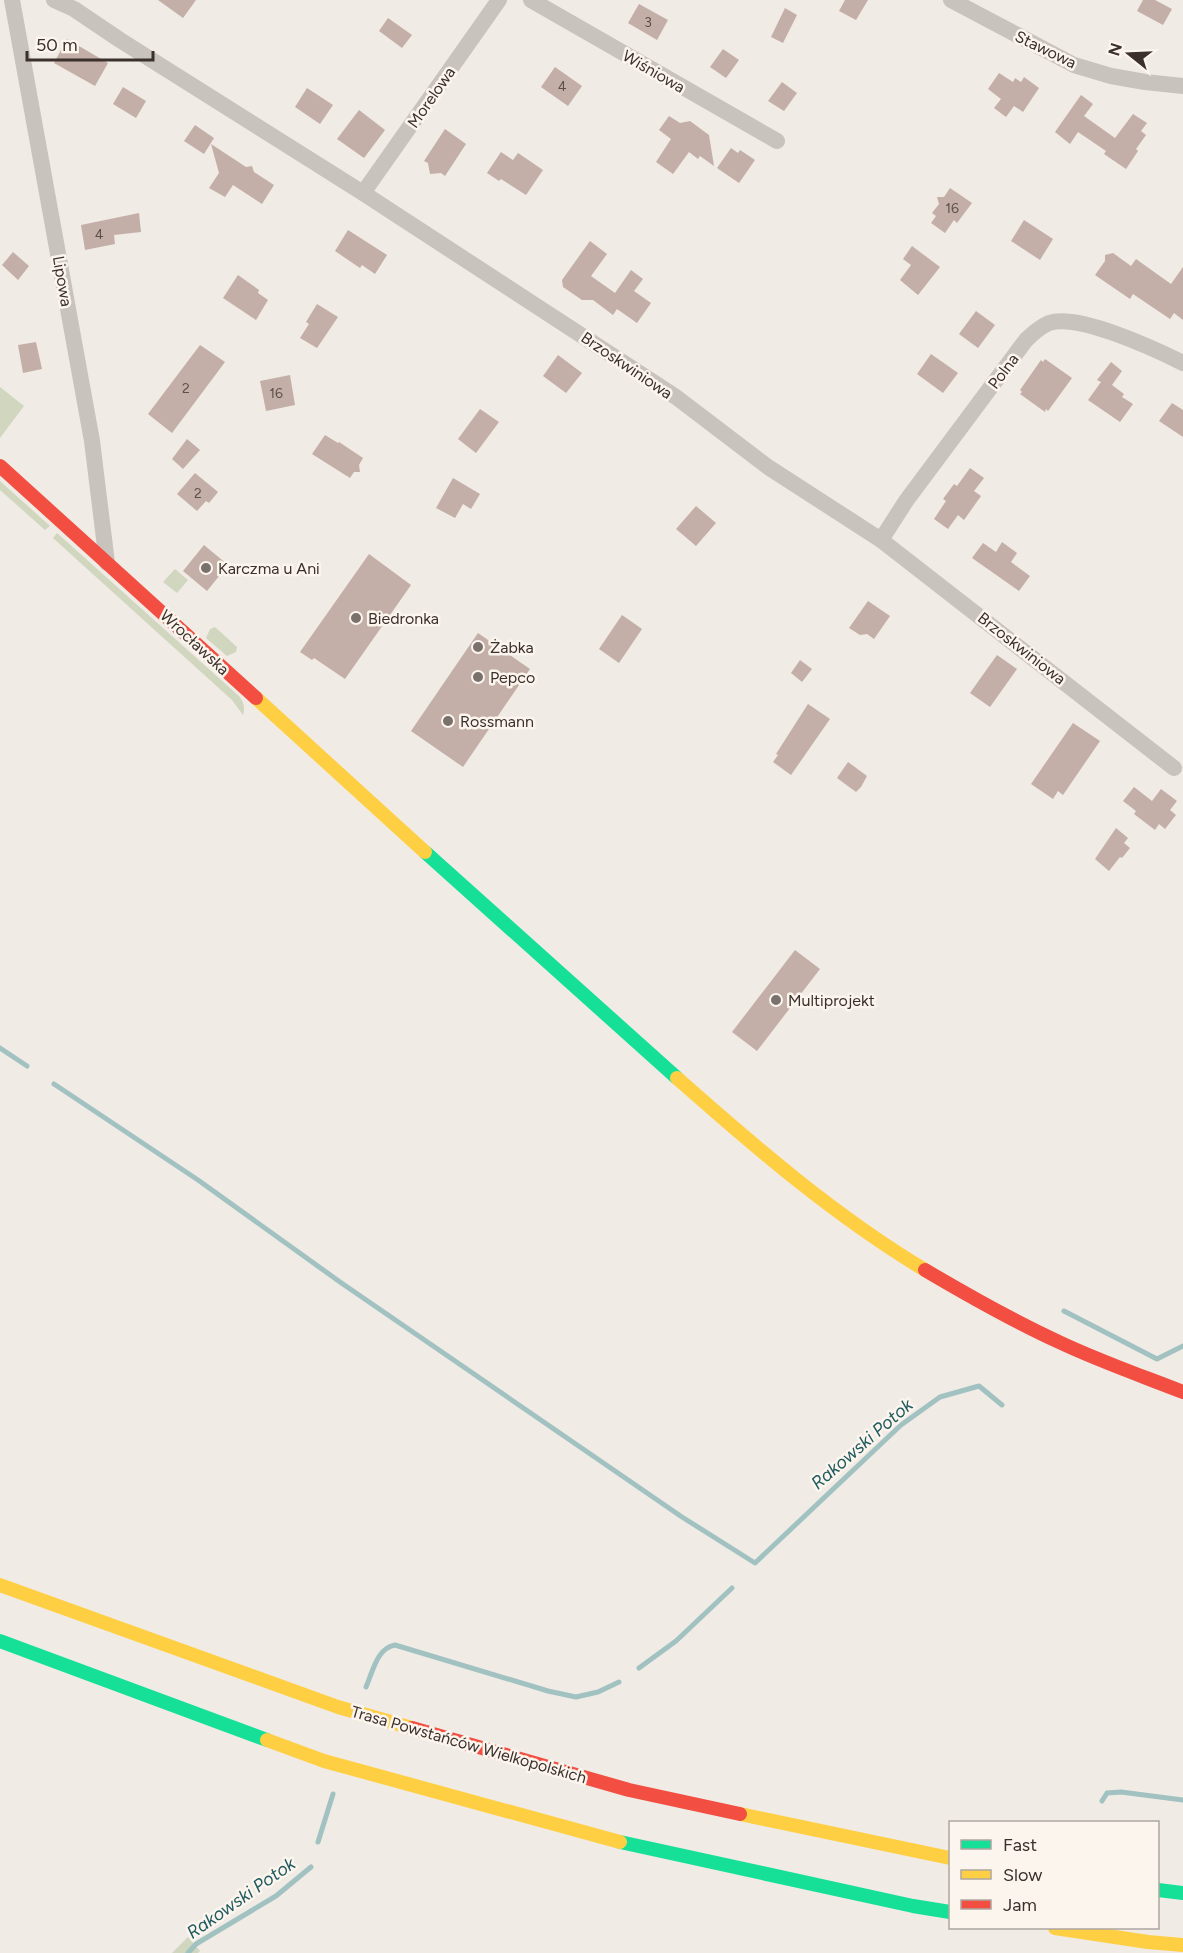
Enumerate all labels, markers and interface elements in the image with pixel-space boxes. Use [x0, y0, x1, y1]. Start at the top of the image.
house number: 3 [644, 14, 652, 31]
scale bar [27, 24, 153, 62]
north arrow [1099, 24, 1159, 84]
street label: Stawowa [1012, 26, 1080, 72]
text: 50 m [36, 34, 78, 56]
text: N [1104, 41, 1126, 58]
street label: Wiśniowa [619, 46, 688, 97]
street label: Morelowa [404, 63, 459, 131]
house number: 4 [558, 78, 567, 95]
house number: 16 [945, 200, 959, 217]
house number: 4 [95, 226, 104, 243]
street label: Lipowa [49, 254, 76, 308]
street label: Brzoskwiniowa [577, 328, 676, 403]
street label: Polna [984, 350, 1023, 393]
house number: 2 [182, 380, 190, 397]
house number: 16 [269, 385, 283, 402]
house number: 2 [194, 485, 202, 502]
place label: Karczma u Ani [218, 559, 320, 578]
marker: Karczma u Ani [199, 561, 213, 575]
street label: Wrocławska [156, 606, 233, 679]
street label: Brzoskwiniowa [974, 608, 1069, 689]
place label: Biedronka [368, 609, 439, 628]
marker: Biedronka [349, 611, 363, 625]
place label: Żabka [490, 638, 534, 657]
marker: Żabka [471, 640, 485, 654]
place label: Pepco [490, 668, 535, 687]
marker: Pepco [471, 670, 485, 684]
place label: Rossmann [460, 712, 534, 731]
marker: Rossmann [441, 714, 455, 728]
place label: Multiprojekt [788, 991, 875, 1010]
marker: Multiprojekt [769, 993, 783, 1007]
water label: Rakowski Potok [807, 1393, 918, 1494]
street label: Trasa Powstańców Wielkopolskich [349, 1702, 589, 1787]
legend [949, 1821, 1159, 1929]
text: Fast [1003, 1834, 1037, 1856]
water label: Rakowski Potok [183, 1852, 301, 1944]
text: Slow [1003, 1864, 1042, 1886]
text: Jam [1003, 1894, 1037, 1916]

